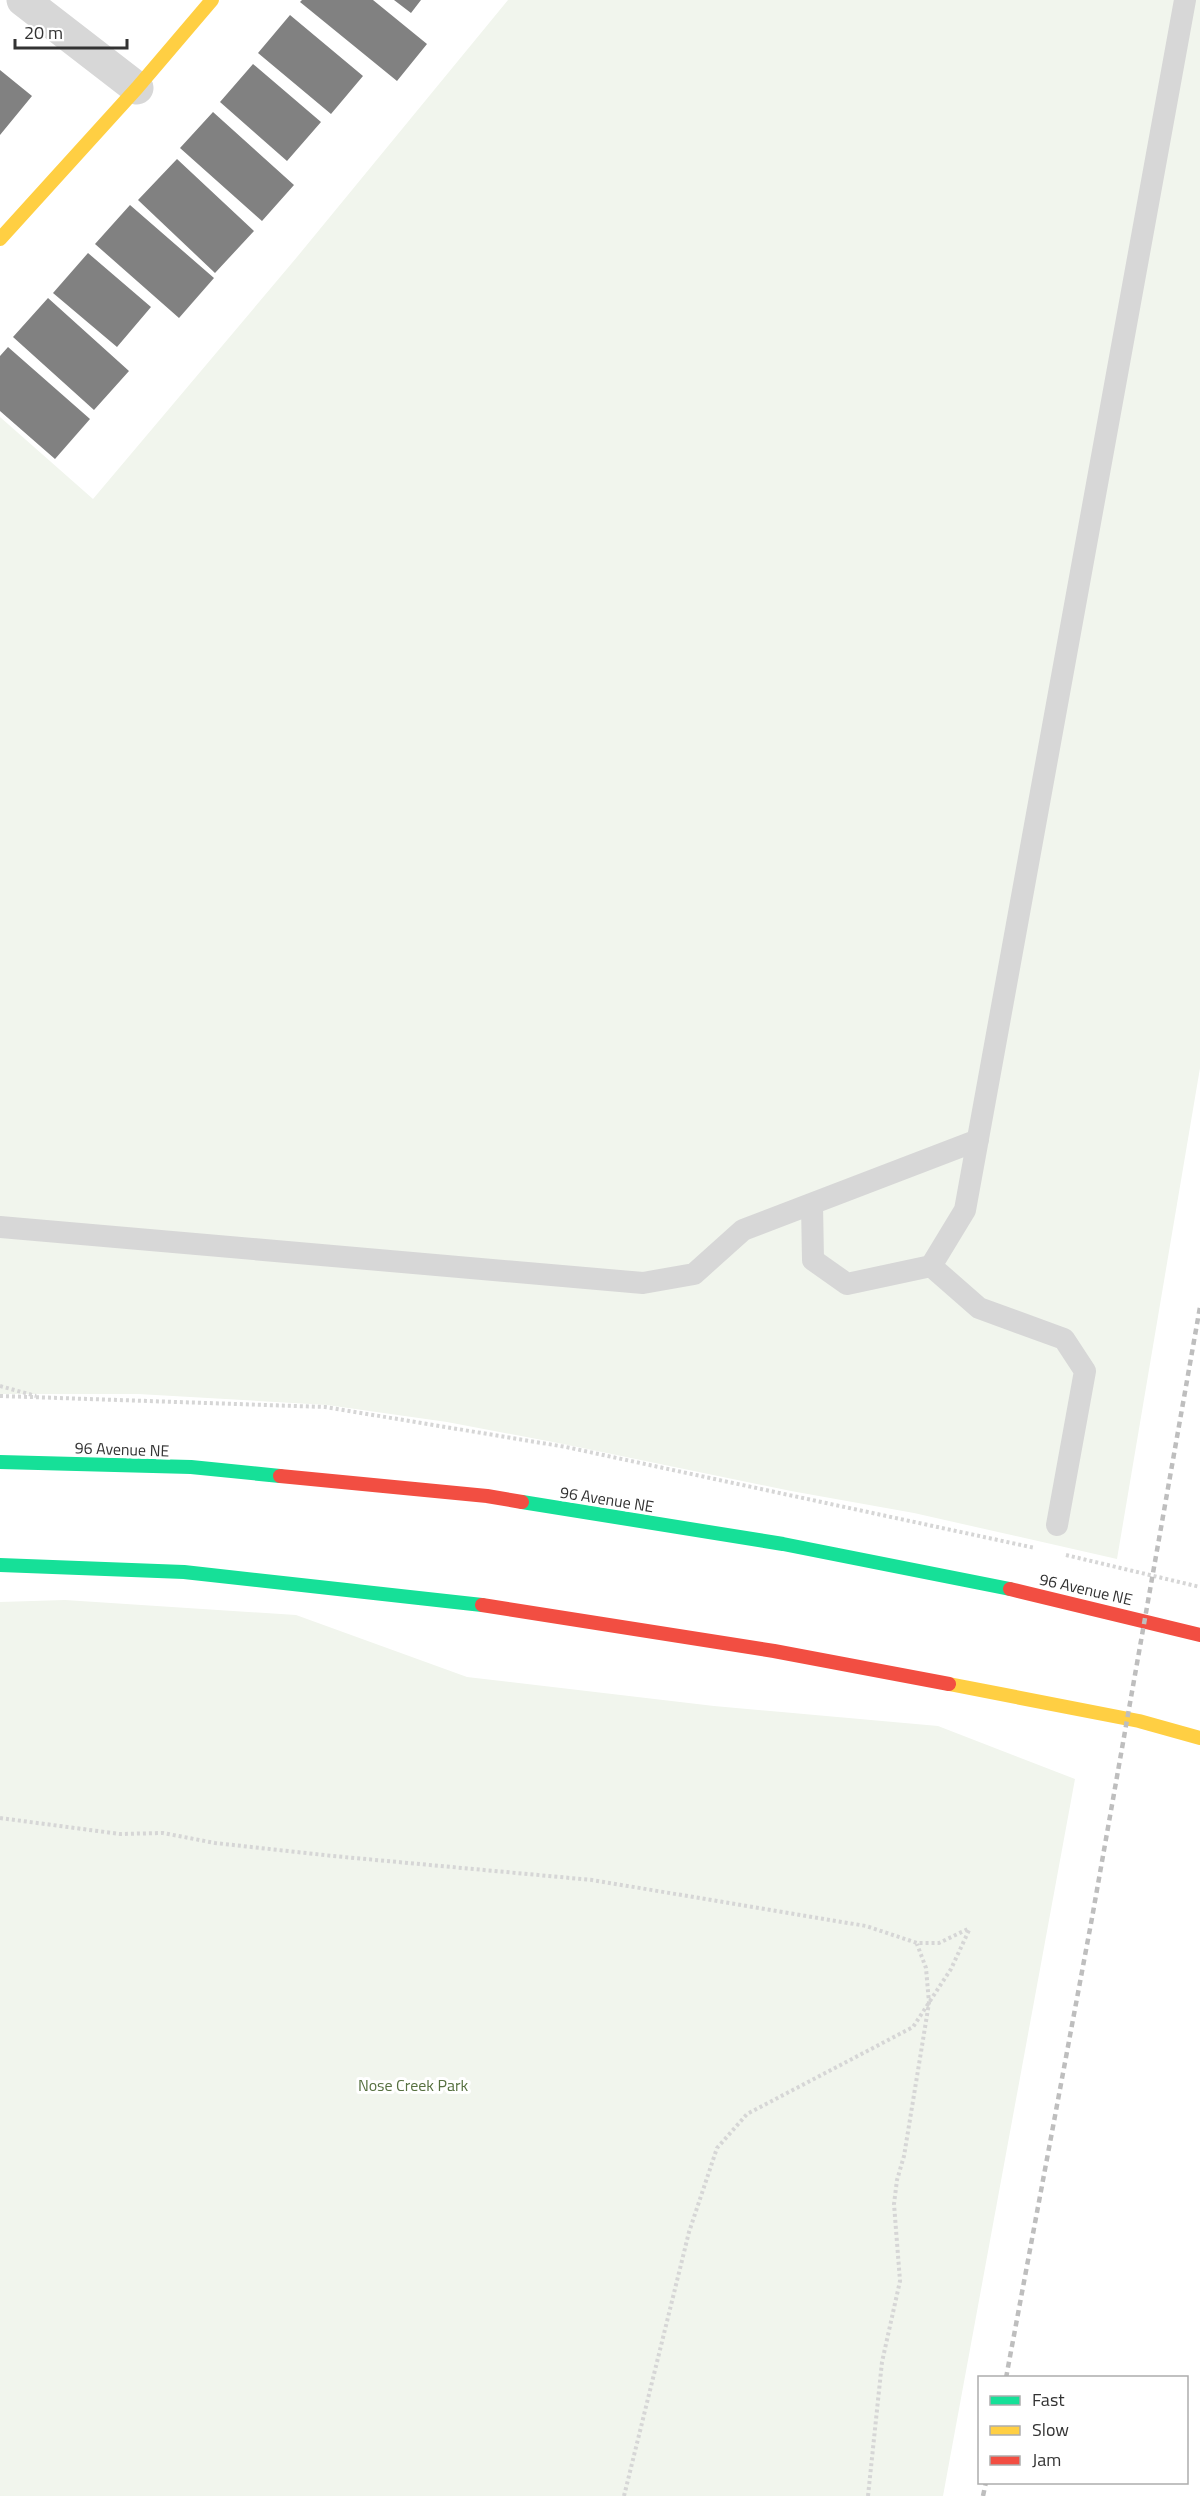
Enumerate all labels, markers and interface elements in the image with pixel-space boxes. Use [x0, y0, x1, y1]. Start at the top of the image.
scale bar [15, 12, 128, 50]
text: 20 m [24, 19, 63, 46]
street label: 96 Avenue NE [74, 1435, 170, 1463]
street label: 96 Avenue NE [558, 1480, 656, 1518]
street label: 96 Avenue NE [1037, 1567, 1135, 1611]
park label: Nose Creek Park [358, 2073, 468, 2097]
legend [978, 2376, 1188, 2484]
text: Fast [1032, 2386, 1065, 2413]
text: Slow [1032, 2416, 1069, 2443]
text: Jam [1032, 2446, 1061, 2473]

